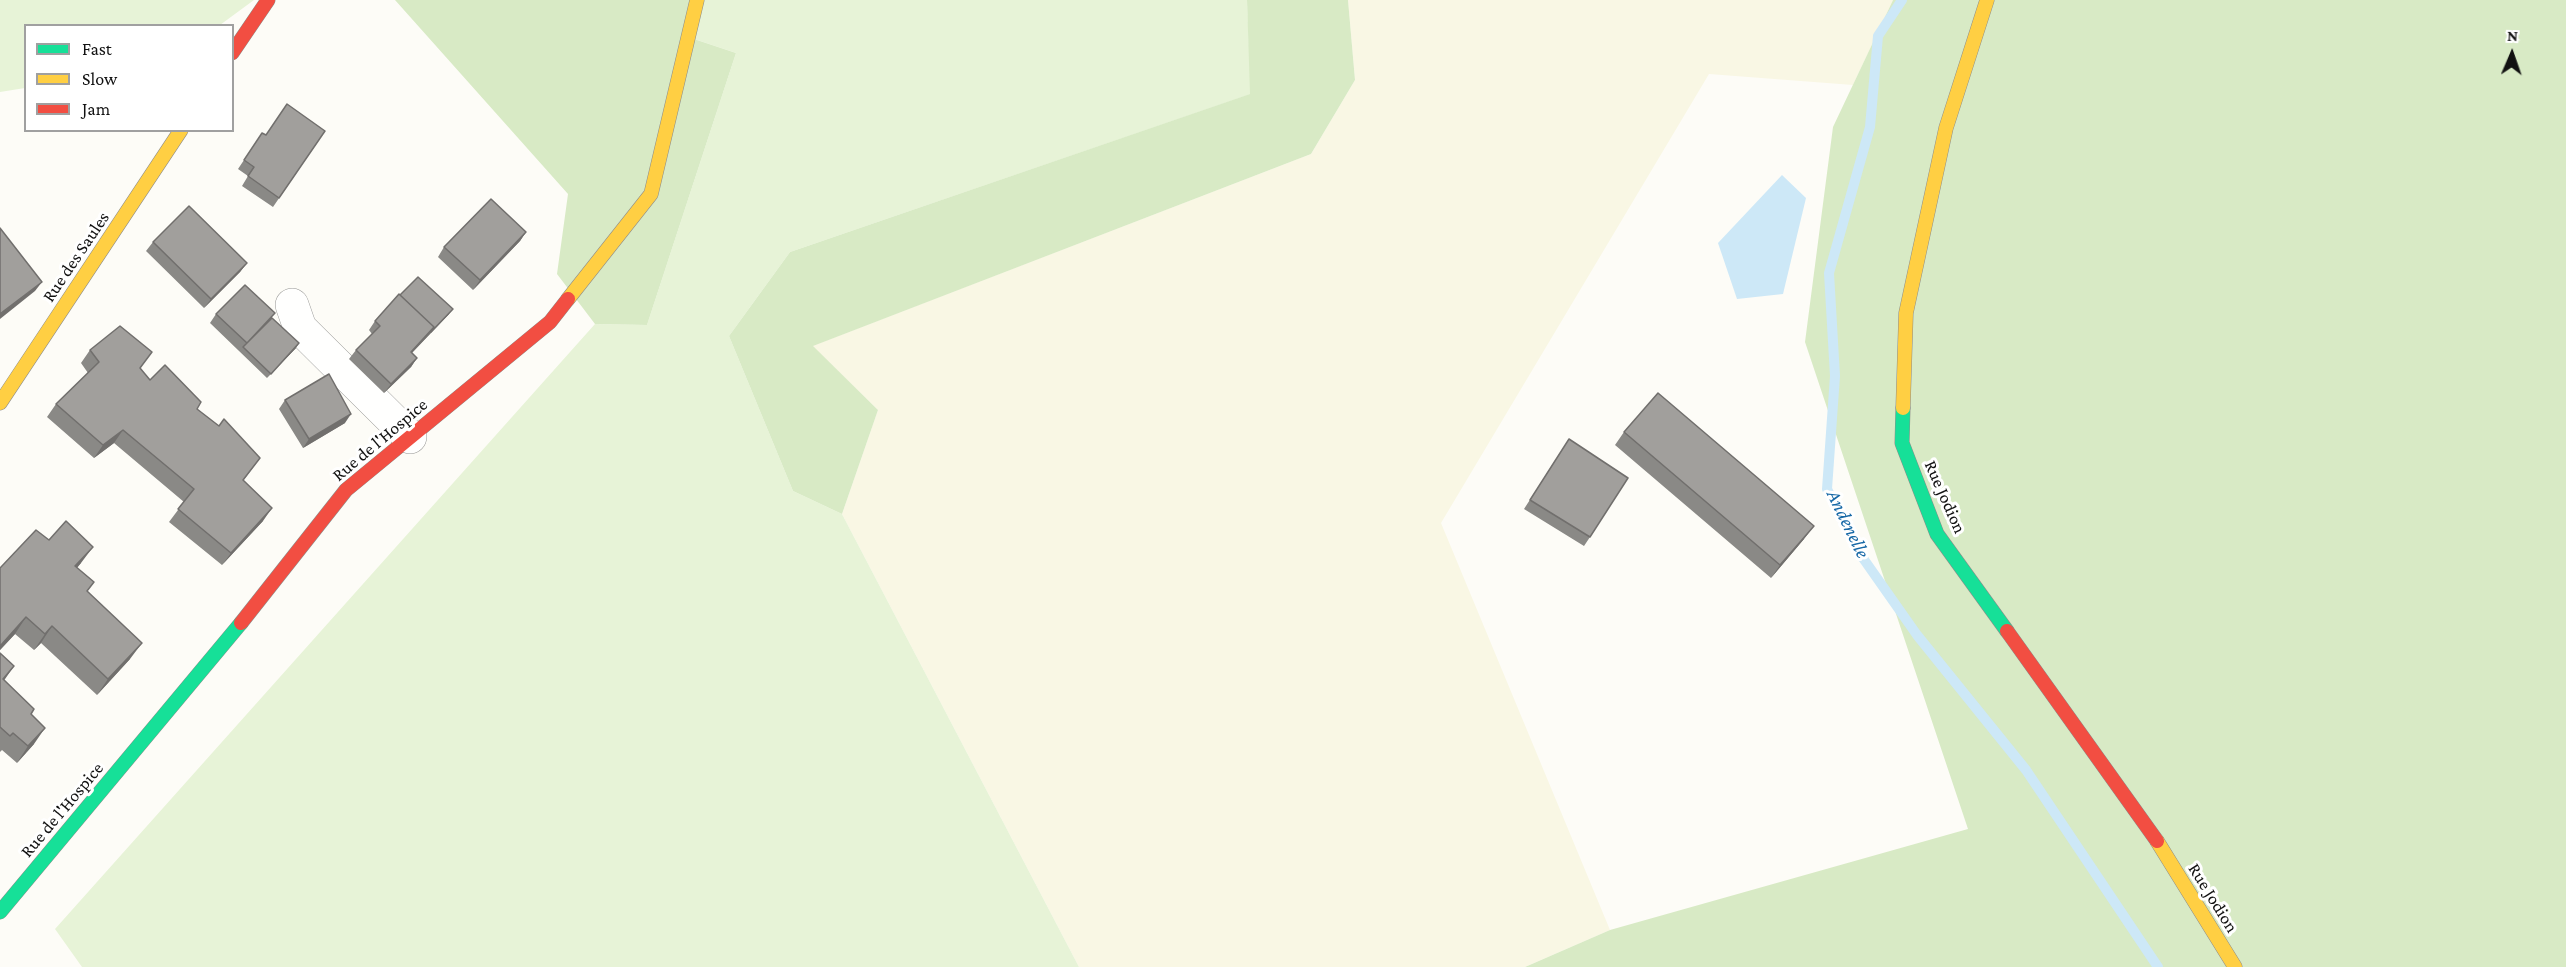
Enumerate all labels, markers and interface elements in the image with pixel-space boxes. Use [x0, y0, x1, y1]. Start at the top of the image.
legend [24, 24, 234, 132]
north arrow [2482, 24, 2542, 84]
text: N [2507, 27, 2518, 44]
text: Fast [82, 39, 112, 59]
text: Slow [82, 69, 117, 89]
text: Jam [82, 99, 110, 119]
street label: Rue des Saules [38, 208, 114, 306]
street label: Rue de l'Hospice [328, 394, 432, 486]
street label: Rue Jodion [1919, 457, 1971, 537]
water label: Andenelle [1821, 486, 1875, 562]
street label: Rue de l'Hospice [16, 758, 108, 862]
street label: Rue Jodion [2183, 859, 2243, 937]

